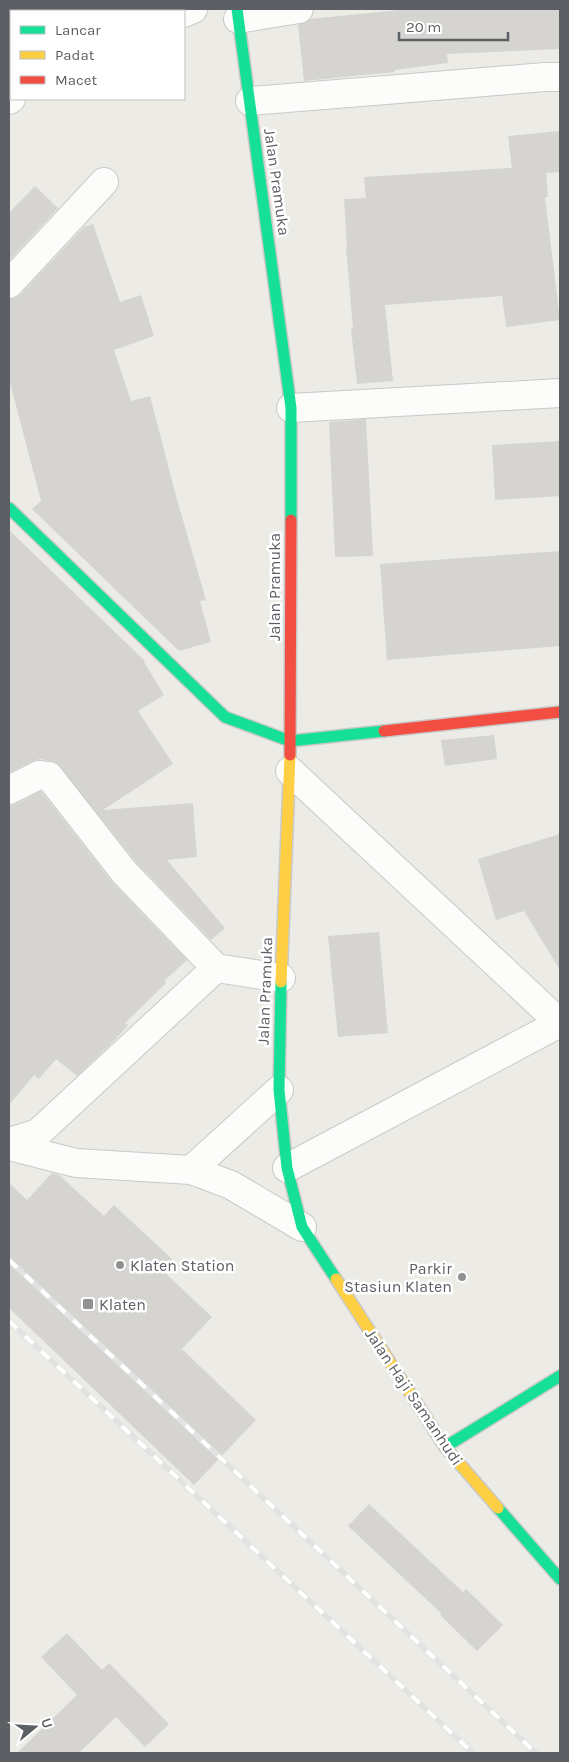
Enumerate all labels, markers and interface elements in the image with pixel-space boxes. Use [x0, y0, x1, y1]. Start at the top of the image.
legend [10, 10, 185, 100]
scale bar [399, 10, 508, 42]
text: 20 m [406, 18, 441, 36]
text: Lancar [55, 21, 101, 39]
text: Padat [55, 46, 95, 64]
text: Macet [55, 71, 97, 89]
street label: Jalan Pramuka [260, 127, 294, 237]
street label: Jalan Pramuka [265, 533, 284, 641]
street label: Jalan Pramuka [254, 937, 276, 1045]
place label: Klaten Station [130, 1256, 234, 1275]
marker: Klaten Station [114, 1259, 126, 1271]
place label: Parkir Stasiun Klaten [344, 1259, 452, 1296]
marker: Parkir Stasiun Klaten [456, 1271, 468, 1283]
place label: Klaten [99, 1295, 146, 1314]
marker: Klaten [81, 1297, 95, 1311]
street label: Jalan Haji Samanhudi [361, 1325, 467, 1469]
north arrow [10, 1702, 60, 1752]
text: U [37, 1716, 56, 1730]

